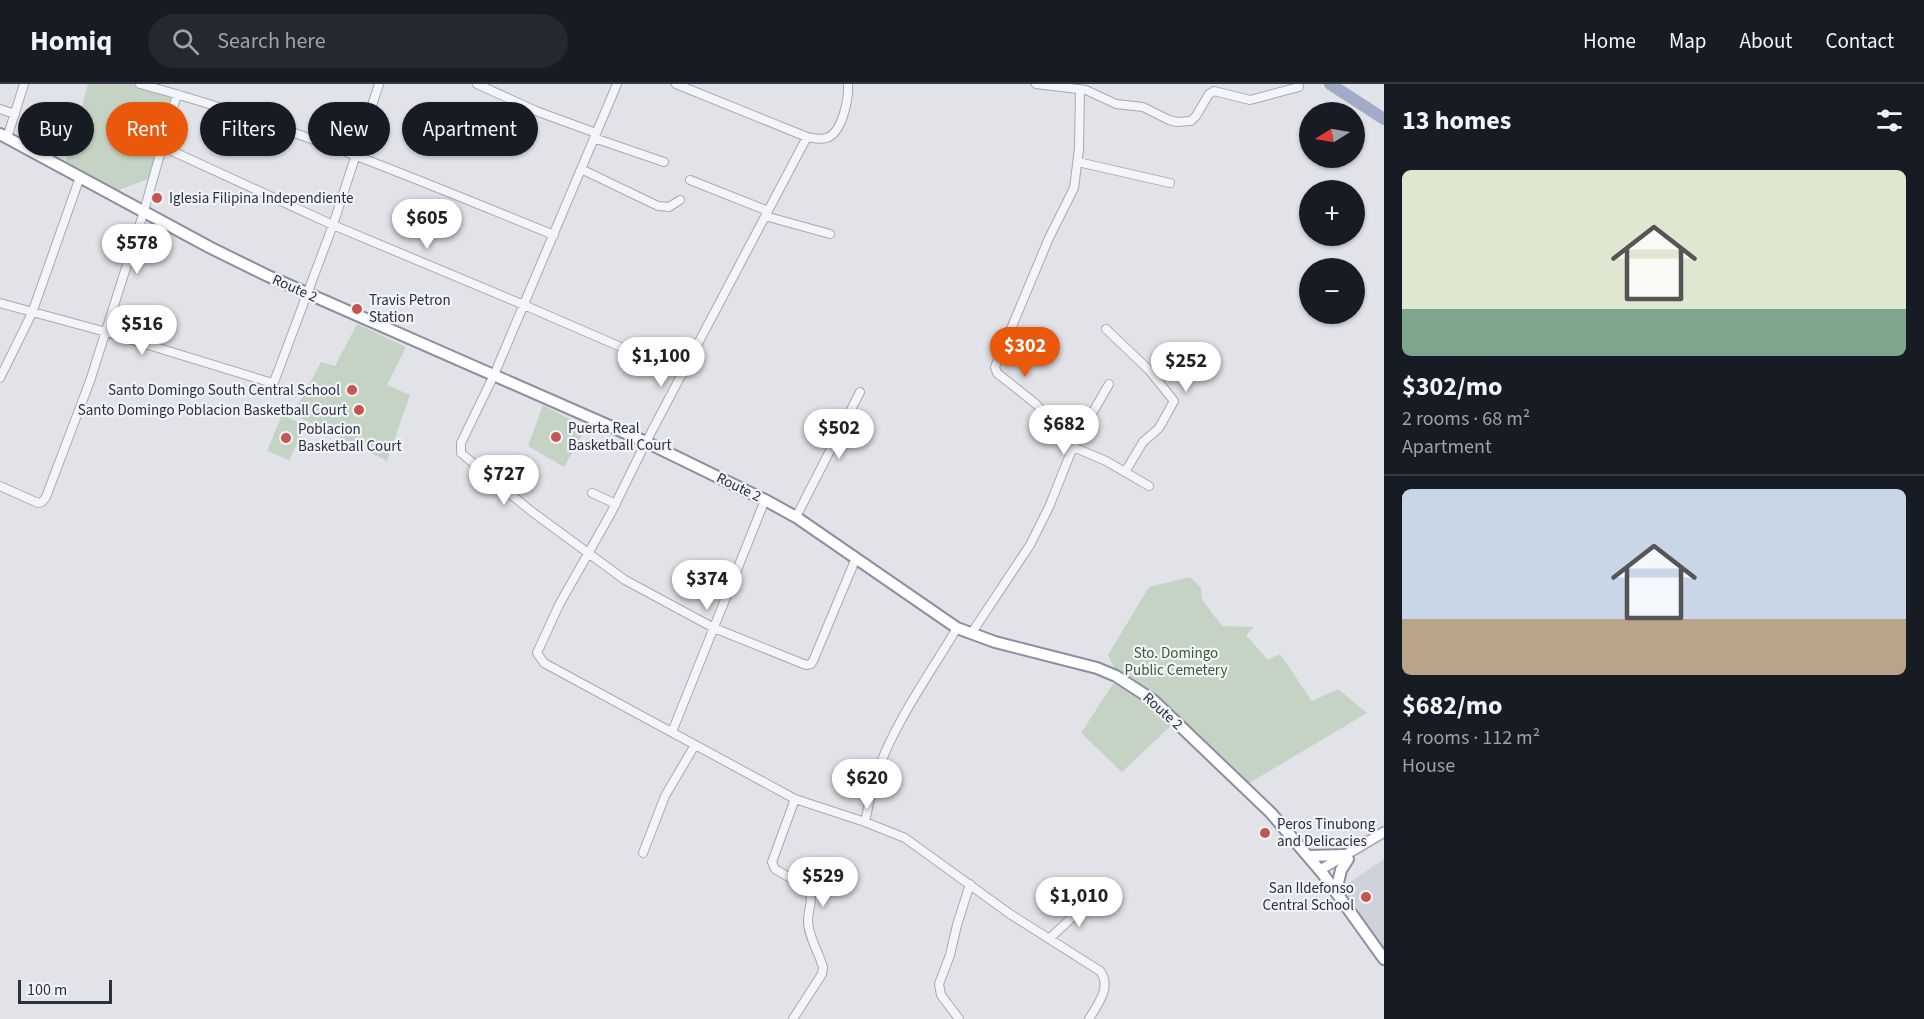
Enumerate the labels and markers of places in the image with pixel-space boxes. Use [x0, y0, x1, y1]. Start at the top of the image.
place label: Iglesia Filipina Independiente [169, 188, 354, 209]
marker: Iglesia Filipina Independiente [150, 191, 164, 205]
pin: $605 [391, 199, 463, 250]
pin: $578 [101, 224, 173, 275]
place label: Travis Petron Station [369, 290, 451, 328]
marker: Travis Petron Station [350, 302, 364, 316]
pin: $516 [106, 305, 178, 356]
pin: $302 [989, 327, 1061, 378]
pin: $1,100 [612, 337, 710, 388]
pin: $252 [1150, 342, 1222, 393]
place label: Santo Domingo South Central School [108, 380, 340, 401]
marker: Santo Domingo South Central School [345, 383, 359, 397]
place label: Santo Domingo Poblacion Basketball Court [78, 400, 347, 421]
marker: Santo Domingo Poblacion Basketball Court [352, 403, 366, 417]
pin: $682 [1028, 405, 1100, 456]
pin: $502 [803, 409, 875, 460]
place label: Puerta Real Basketball Court [568, 418, 672, 456]
place label: Poblacion Basketball Court [298, 419, 402, 457]
marker: Puerta Real Basketball Court [549, 430, 563, 444]
marker: Poblacion Basketball Court [279, 431, 293, 445]
pin: $727 [468, 455, 540, 506]
pin: $374 [671, 560, 743, 611]
pin: $620 [831, 759, 903, 810]
place label: Peros Tinubong and Delicacies [1277, 814, 1376, 852]
marker: Peros Tinubong and Delicacies [1258, 826, 1272, 840]
pin: $529 [787, 857, 859, 908]
pin: $1,010 [1030, 877, 1128, 928]
place label: San Ildefonso Central School [1262, 878, 1354, 916]
marker: San Ildefonso Central School [1359, 890, 1373, 904]

